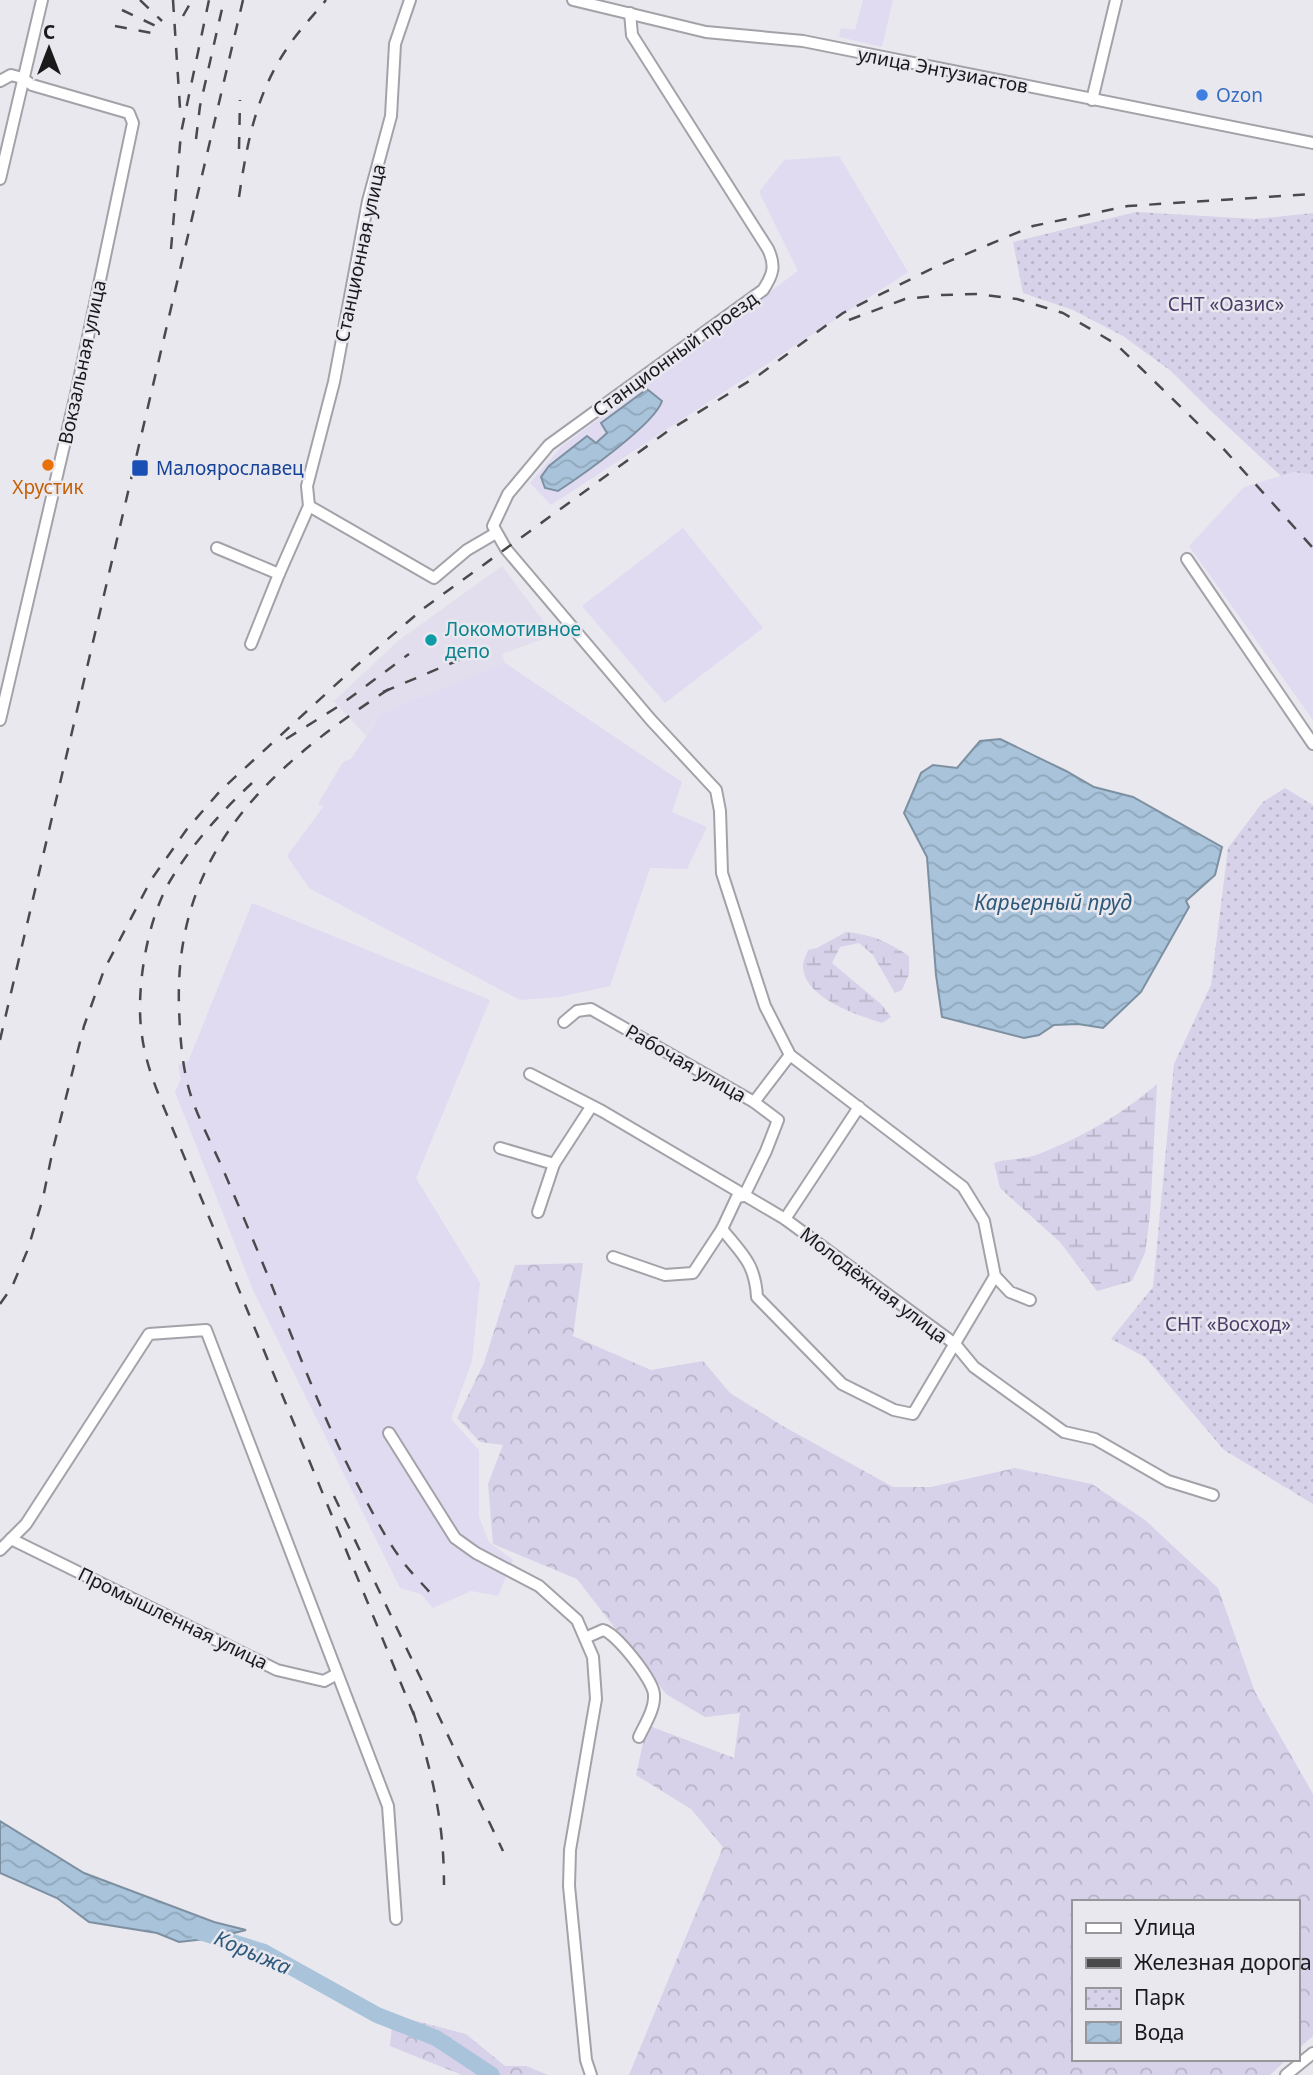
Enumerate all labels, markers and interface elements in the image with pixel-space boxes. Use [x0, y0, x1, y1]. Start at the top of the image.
north arrow [14, 14, 84, 84]
text: С [43, 19, 55, 45]
street label: улица Энтузиастов [856, 41, 1030, 99]
place label: Ozon [1216, 82, 1263, 108]
marker: Ozon [1194, 87, 1210, 103]
street label: Станционная улица [328, 161, 392, 345]
street label: Вокзальная улица [52, 278, 112, 446]
street label: Станционный проезд [587, 285, 763, 423]
park label: СНТ «Оазис» [1168, 291, 1284, 317]
place label: Малоярославец [156, 455, 304, 481]
marker: Хрустик [40, 457, 56, 473]
marker: Малоярославец [130, 458, 150, 478]
place label: Хрустик [12, 474, 84, 500]
place label: Локомотивное депо [445, 616, 581, 664]
marker: Локомотивное депо [423, 632, 439, 648]
water label: Карьерный пруд [974, 888, 1132, 916]
street label: Рабочая улица [621, 1018, 751, 1108]
street label: Молодёжная улица [795, 1221, 953, 1349]
park label: СНТ «Восход» [1165, 1311, 1291, 1337]
street label: Промышленная улица [74, 1561, 272, 1675]
legend [1072, 1900, 1299, 2061]
text: Улица [1134, 1913, 1196, 1941]
water label: Корыжа [210, 1923, 296, 1981]
text: Железная дорога [1134, 1948, 1312, 1976]
text: Парк [1134, 1983, 1185, 2011]
text: Вода [1134, 2018, 1184, 2046]

